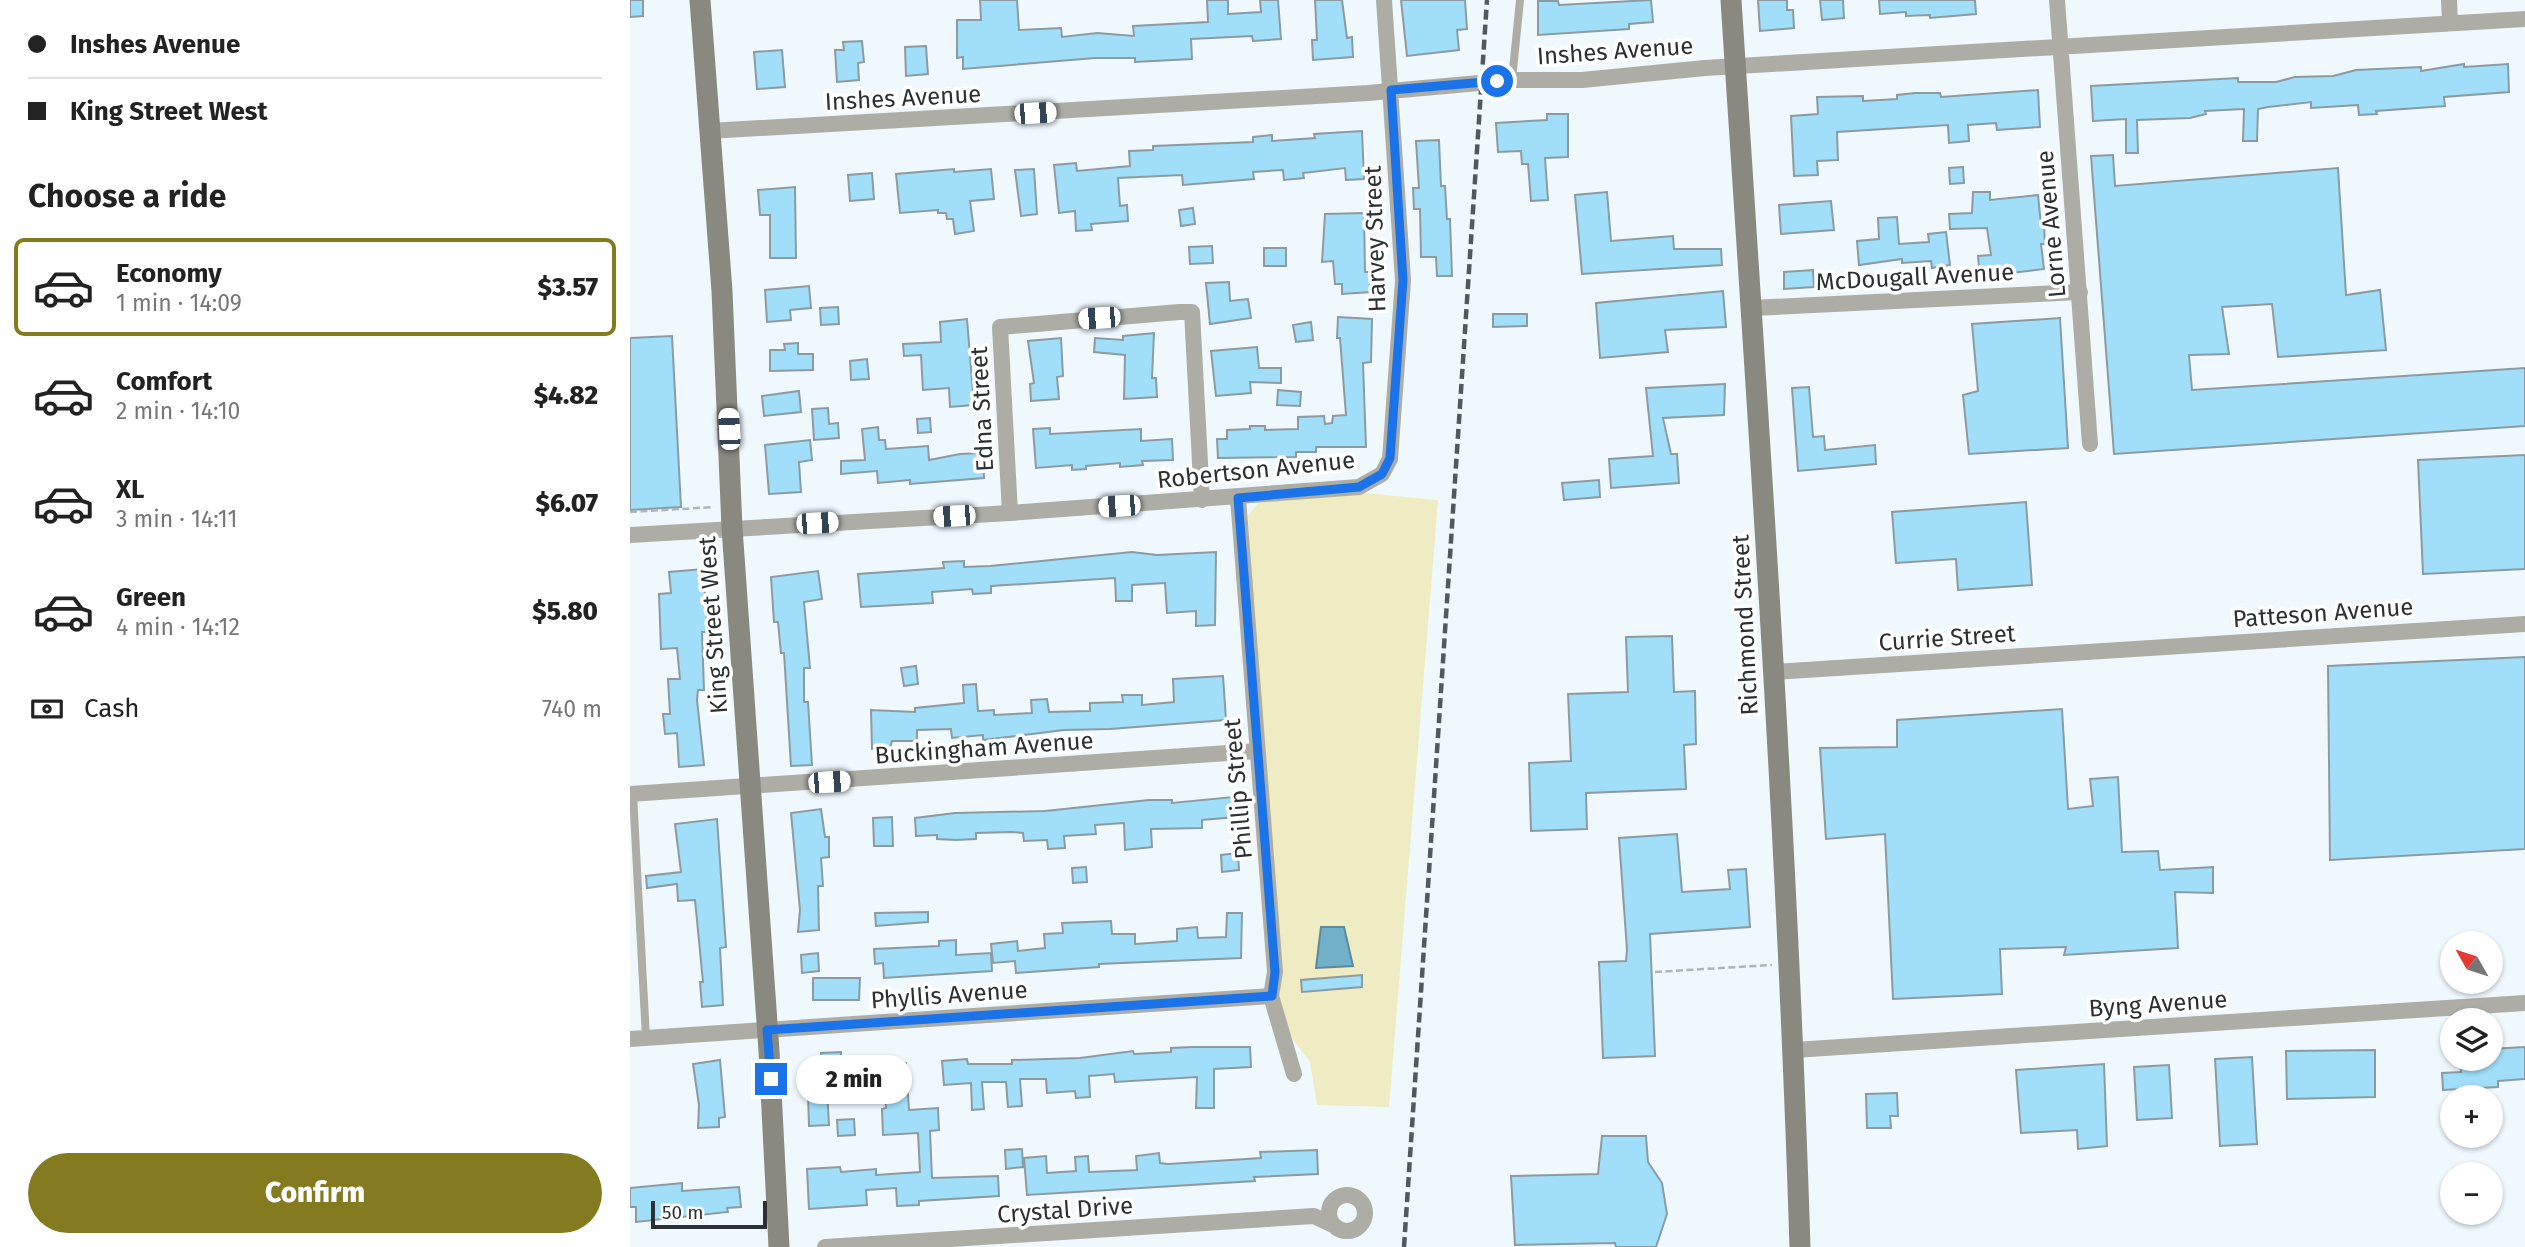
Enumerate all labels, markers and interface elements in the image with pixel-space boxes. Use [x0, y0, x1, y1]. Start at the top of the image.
text: Inshes Avenue [70, 29, 240, 60]
street label: Inshes Avenue [1536, 32, 1694, 70]
route start [1481, 65, 1513, 97]
street label: Inshes Avenue [824, 80, 982, 116]
text: King Street West [70, 96, 267, 127]
car [1014, 101, 1057, 125]
street label: Lorne Avenue [2031, 149, 2071, 299]
street label: Harvey Street [1358, 165, 1392, 313]
text: Choose a ride [28, 177, 226, 215]
icon: car [32, 256, 95, 319]
text: Economy [116, 258, 222, 289]
street label: McDougall Avenue [1815, 258, 2015, 296]
text: $3.57 [538, 272, 598, 303]
text: 1 min · 14:09 [116, 289, 242, 317]
car [1078, 306, 1121, 330]
street label: Edna Street [965, 345, 999, 472]
icon: car [32, 364, 95, 427]
text: Comfort [116, 366, 212, 397]
text: $4.82 [534, 380, 598, 411]
text: 2 min · 14:10 [116, 397, 240, 425]
car [718, 407, 741, 451]
street label: Robertson Avenue [1156, 446, 1356, 494]
icon: car [32, 472, 95, 535]
text: XL [116, 474, 144, 505]
text: $6.07 [536, 488, 598, 519]
car [1098, 494, 1141, 518]
car [933, 504, 976, 528]
text: 3 min · 14:11 [116, 505, 237, 533]
car [796, 511, 839, 535]
street label: Richmond Street [1726, 533, 1764, 716]
street label: King Street West [693, 535, 733, 715]
icon: car [32, 580, 95, 643]
text: Green [116, 582, 186, 613]
street label: Patteson Avenue [2232, 593, 2414, 633]
text: $5.80 [532, 596, 598, 627]
text: 4 min · 14:12 [116, 613, 240, 641]
street label: Currie Street [1878, 619, 2017, 657]
icon: cash [28, 690, 66, 728]
text: Cash [84, 693, 140, 724]
text: 740 m [542, 695, 602, 723]
street label: Phillip Street [1218, 717, 1258, 860]
street label: Buckingham Avenue [874, 726, 1094, 770]
car [808, 770, 851, 794]
north arrow [2440, 931, 2502, 994]
map controls [2440, 931, 2503, 1225]
street label: Phyllis Avenue [870, 976, 1028, 1014]
street label: Byng Avenue [2088, 985, 2228, 1023]
button: layers [2440, 1008, 2503, 1071]
callout: 2 min [796, 1054, 911, 1104]
route end [755, 1063, 787, 1095]
text: 2 min [826, 1065, 882, 1093]
button: + [2440, 1085, 2503, 1148]
button: Confirm [28, 1153, 602, 1233]
button: − [2440, 1162, 2503, 1225]
street label: Crystal Drive [996, 1191, 1134, 1229]
scale bar [651, 1198, 766, 1230]
text: 50 m [662, 1201, 703, 1224]

